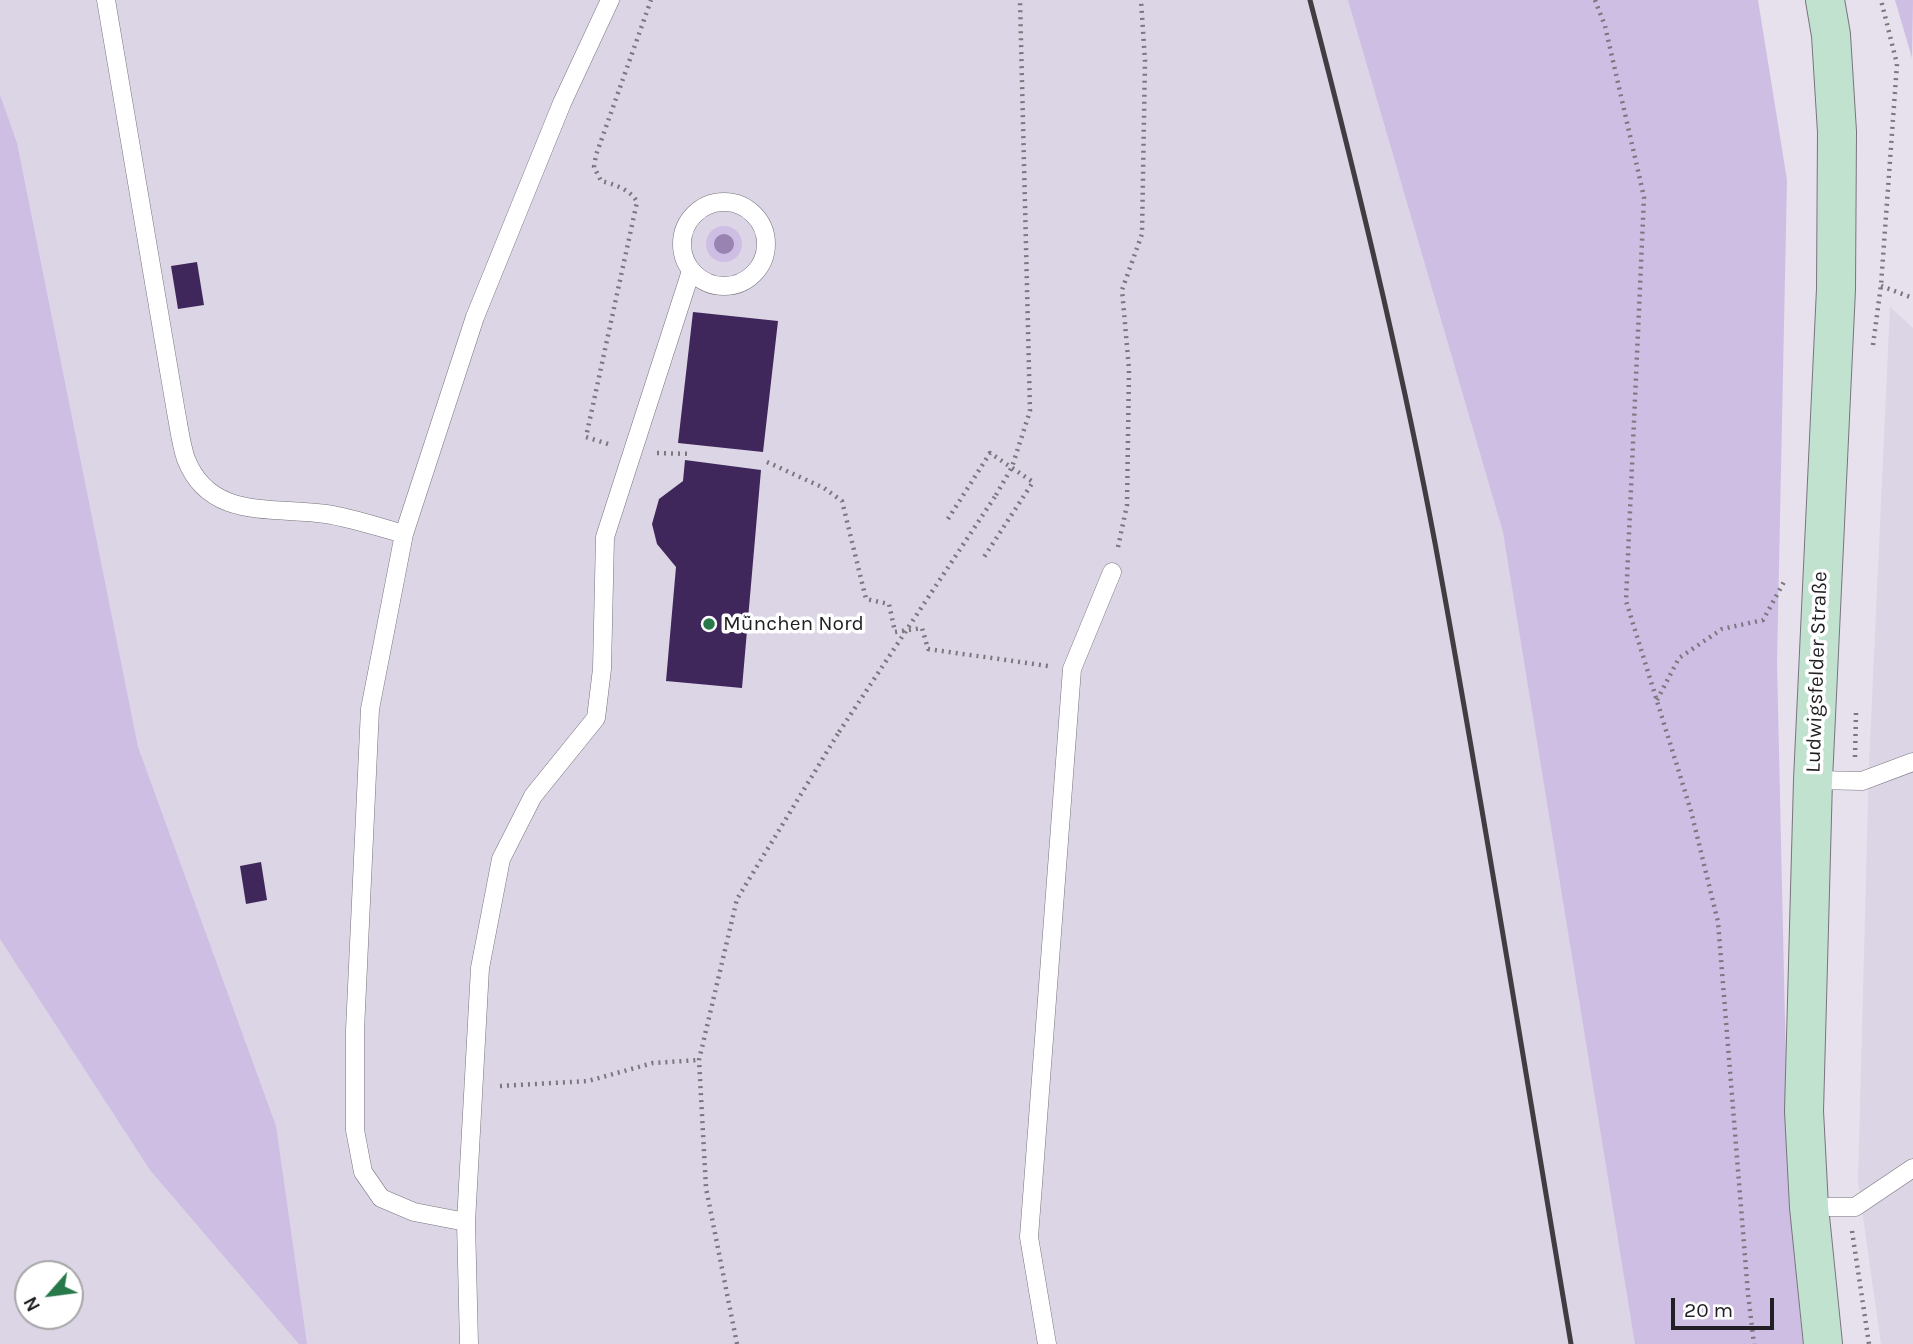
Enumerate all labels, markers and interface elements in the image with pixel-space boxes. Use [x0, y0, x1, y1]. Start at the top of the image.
street label: Ludwigsfelder Straße [1801, 571, 1833, 773]
place label: München Nord [723, 611, 864, 637]
marker: München Nord [701, 616, 717, 632]
north arrow [14, 1260, 84, 1330]
scale bar [1675, 1284, 1778, 1328]
text: N [19, 1293, 45, 1315]
text: 20 m [1684, 1298, 1733, 1322]

